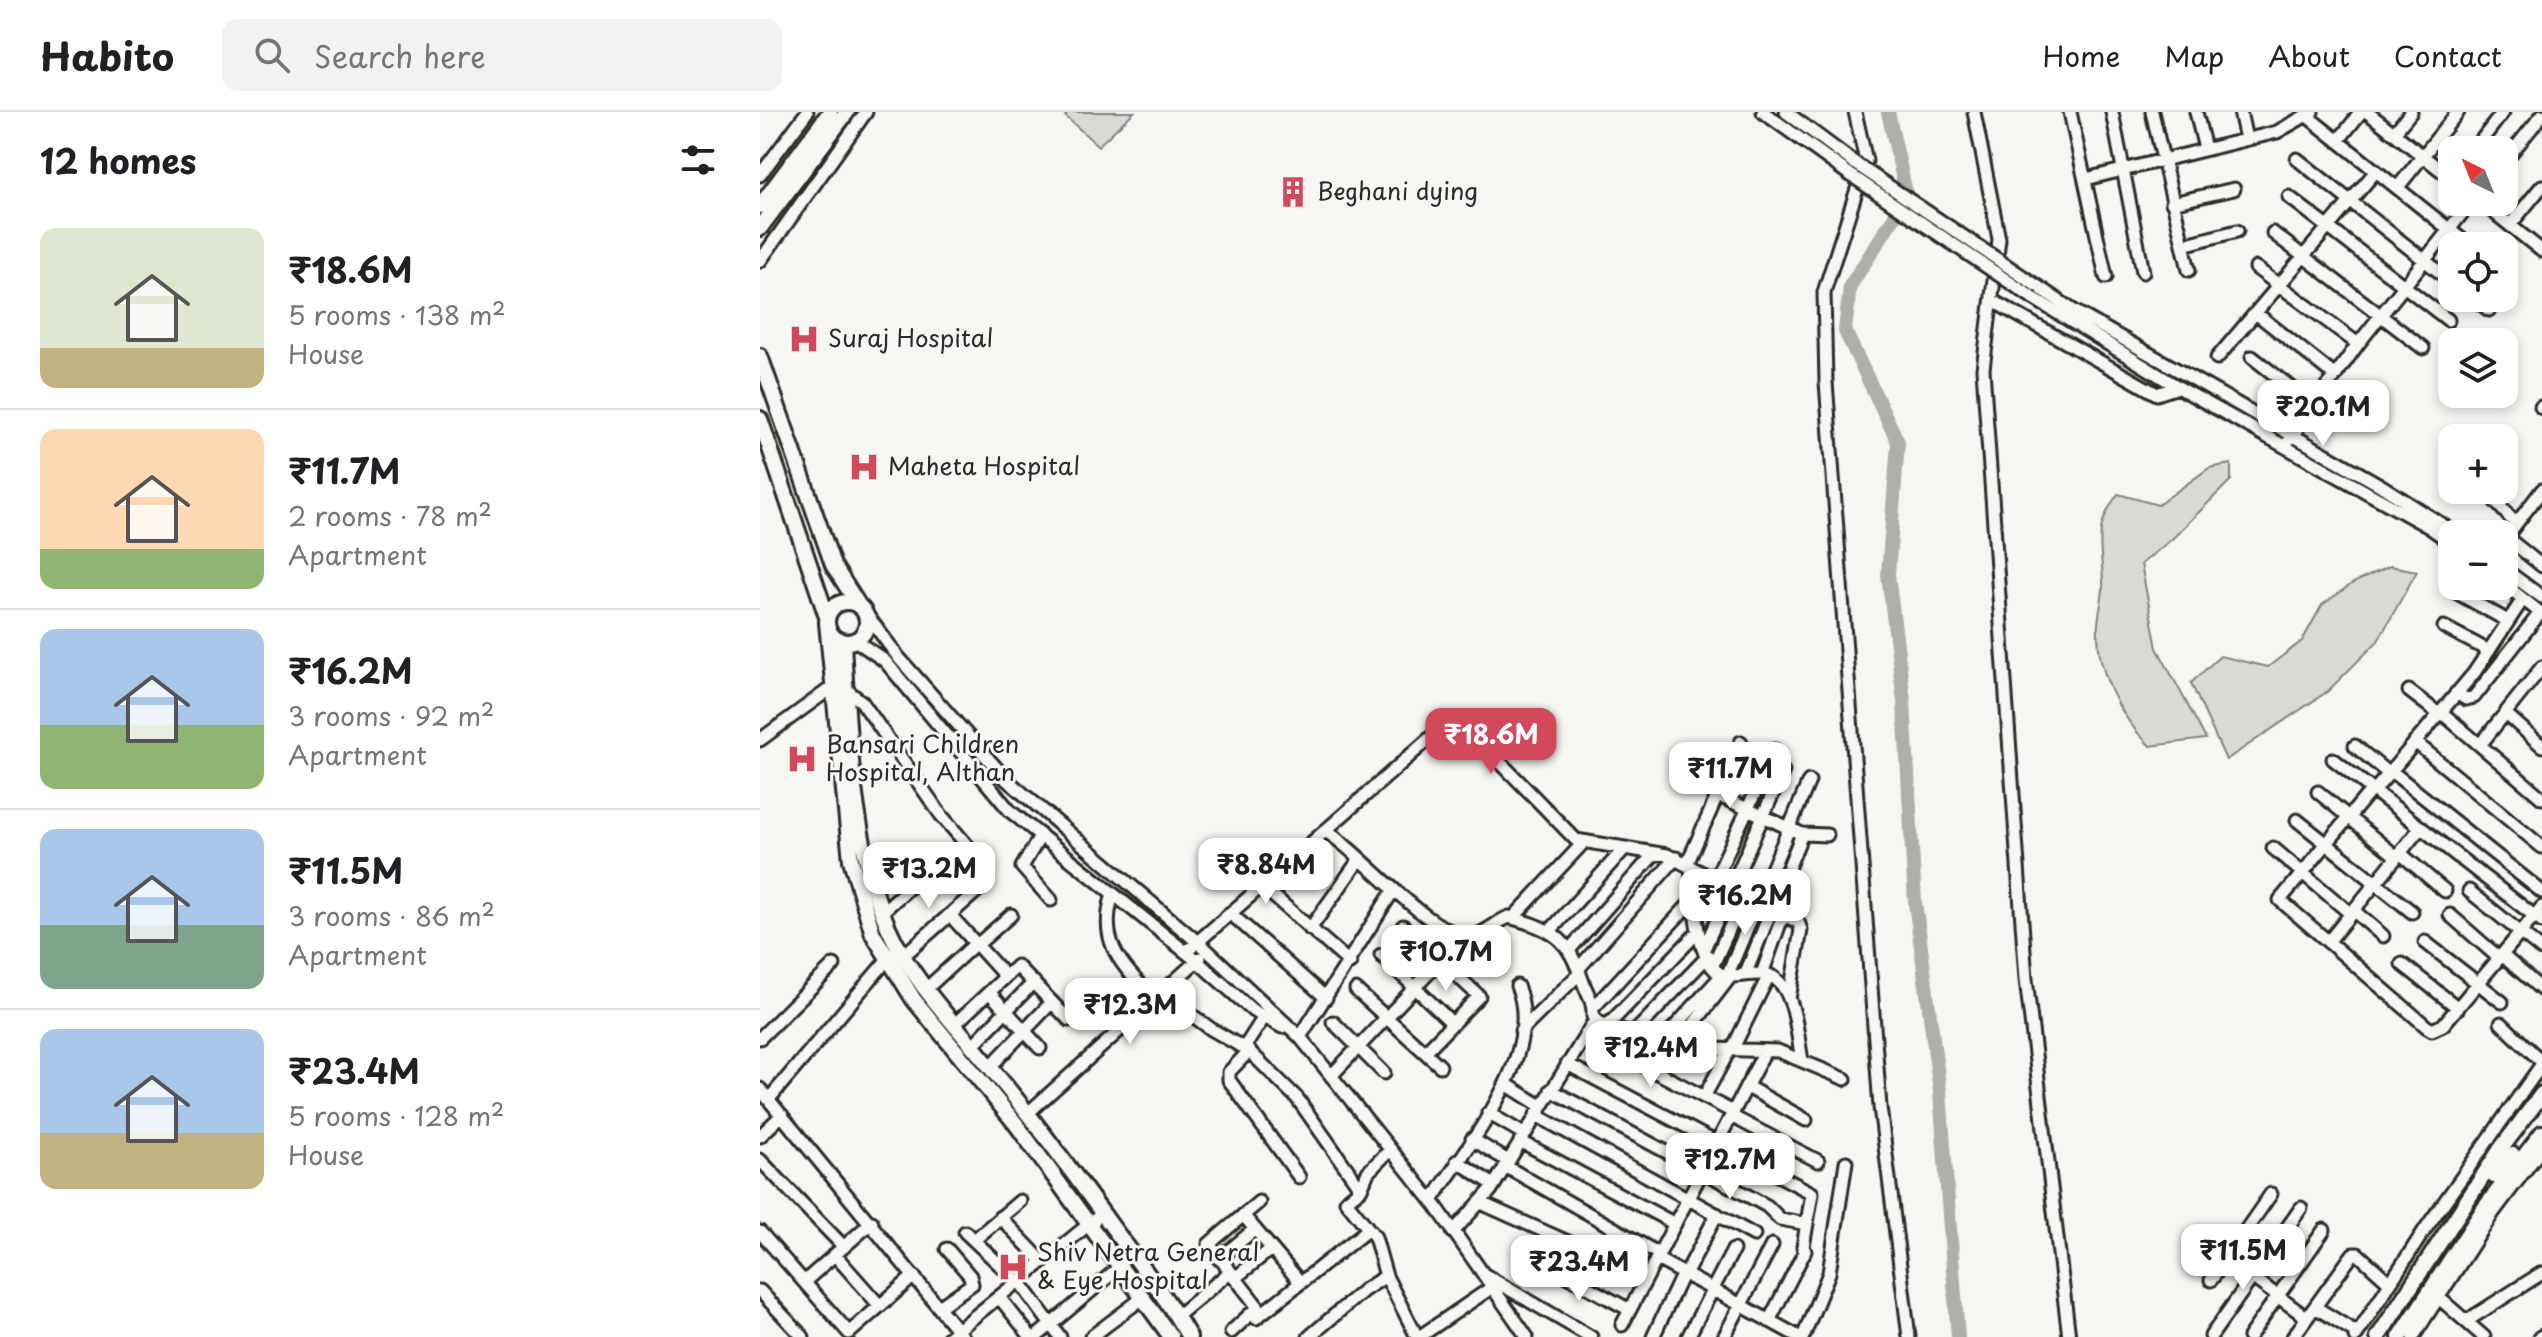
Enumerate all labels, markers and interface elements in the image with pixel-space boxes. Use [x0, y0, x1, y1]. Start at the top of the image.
search box [222, 19, 782, 91]
text: Habito [40, 27, 174, 84]
icon: search [250, 33, 294, 77]
text: Search here [314, 33, 486, 78]
text: Home [2042, 34, 2120, 77]
text: Map [2164, 34, 2224, 77]
text: About [2268, 34, 2350, 77]
text: Contact [2394, 34, 2502, 77]
text: 12 homes [40, 134, 196, 186]
north arrow [2438, 136, 2518, 216]
map controls [2438, 136, 2518, 600]
icon: filters [676, 138, 720, 182]
place label: Beghani dying [1317, 172, 1478, 208]
building icon: Beghani dying [1276, 175, 1310, 209]
button: locate [2438, 232, 2518, 312]
text: ₹18.6M [288, 243, 413, 295]
icon: home [104, 260, 200, 356]
text: 5 rooms · 138 m² [288, 295, 506, 334]
place label: Suraj Hospital [828, 319, 993, 355]
hospital icon: Suraj Hospital [787, 322, 821, 356]
button: layers [2438, 328, 2518, 408]
text: House [288, 334, 364, 373]
pin: ₹20.1M [2258, 380, 2388, 448]
text: ₹20.1M [2275, 386, 2371, 425]
button: + [2438, 424, 2518, 504]
text: ₹11.7M [288, 444, 400, 496]
place label: Maheta Hospital [888, 447, 1080, 483]
hospital icon: Maheta Hospital [847, 450, 881, 484]
icon: home [104, 461, 200, 557]
text: 2 rooms · 78 m² [288, 496, 492, 535]
button: − [2438, 520, 2518, 600]
text: Apartment [288, 535, 427, 574]
text: ₹16.2M [288, 644, 413, 696]
icon: home [104, 661, 200, 757]
text: 3 rooms · 92 m² [288, 696, 494, 735]
pin: ₹18.6M [1426, 708, 1556, 776]
text: ₹18.6M [1443, 714, 1539, 753]
place label: Bansari Children Hospital, Althan [826, 725, 1019, 789]
text: Apartment [288, 735, 427, 774]
hospital icon: Bansari Children Hospital, Althan [785, 742, 819, 776]
pin: ₹11.7M [1665, 742, 1795, 810]
text: ₹11.7M [1687, 748, 1773, 787]
pin: ₹8.84M [1201, 838, 1331, 906]
pin: ₹13.2M [864, 842, 994, 910]
text: ₹11.5M [288, 844, 403, 896]
text: ₹8.84M [1216, 844, 1316, 883]
text: ₹13.2M [881, 848, 977, 887]
icon: home [104, 861, 200, 957]
pin: ₹16.2M [1680, 869, 1810, 937]
text: ₹16.2M [1697, 875, 1793, 914]
text: 3 rooms · 86 m² [288, 896, 495, 935]
pin: ₹10.7M [1381, 925, 1511, 993]
text: ₹10.7M [1399, 931, 1493, 970]
text: Apartment [288, 935, 427, 974]
pin: ₹12.3M [1065, 978, 1195, 1046]
text: ₹12.3M [1083, 984, 1177, 1023]
pin: ₹12.4M [1586, 1021, 1716, 1089]
text: ₹12.4M [1604, 1027, 1698, 1066]
text: ₹23.4M [288, 1044, 420, 1096]
icon: home [104, 1061, 200, 1157]
text: 5 rooms · 128 m² [288, 1096, 504, 1135]
pin: ₹12.7M [1665, 1133, 1795, 1201]
text: House [288, 1135, 364, 1174]
text: ₹12.7M [1684, 1139, 1776, 1178]
pin: ₹11.5M [2178, 1224, 2308, 1292]
text: ₹11.5M [2199, 1230, 2287, 1269]
place label: Shiv Netra General & Eye Hospital [1037, 1233, 1259, 1297]
pin: ₹23.4M [1514, 1235, 1644, 1303]
text: ₹23.4M [1529, 1241, 1629, 1280]
hospital icon: Shiv Netra General & Eye Hospital [996, 1250, 1030, 1284]

